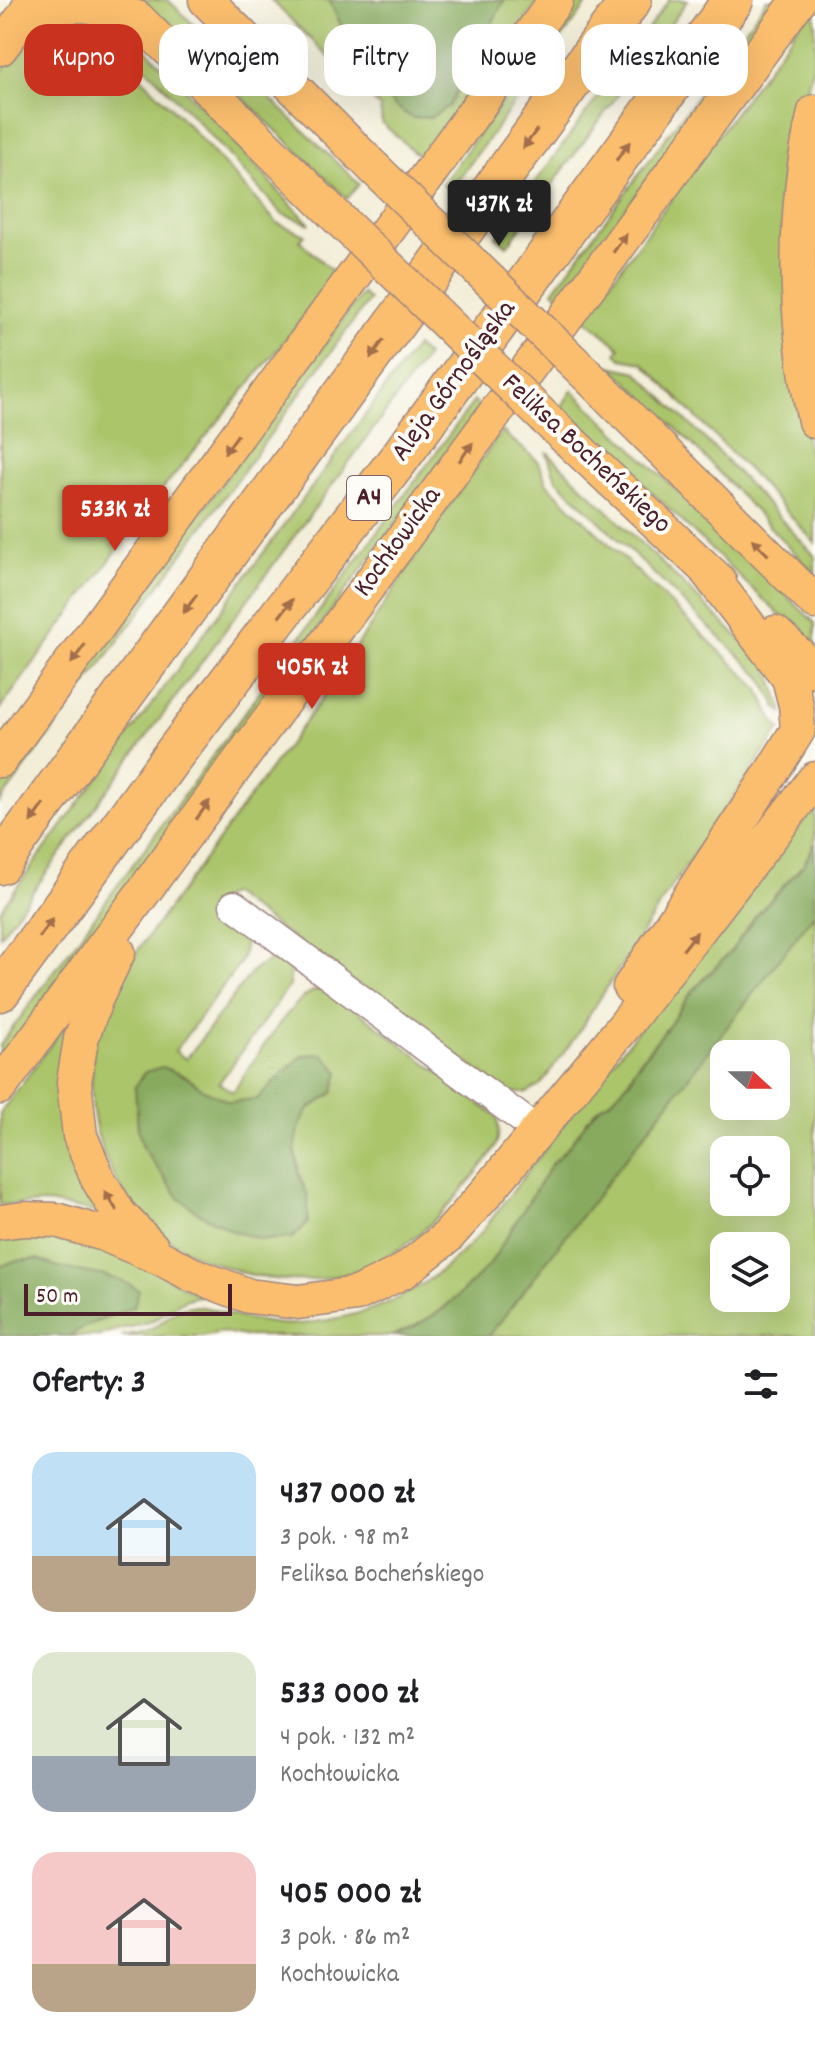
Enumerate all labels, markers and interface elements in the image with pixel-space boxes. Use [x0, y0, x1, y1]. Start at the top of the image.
chip: Kupno [24, 24, 143, 96]
chip: Wynajem [159, 24, 308, 96]
chip: Filtry [324, 24, 436, 96]
chip: Nowe [452, 24, 565, 96]
chip: Mieszkanie [581, 24, 748, 96]
one-way arrow [523, 128, 538, 149]
one-way arrow [615, 140, 631, 162]
pin: 437K zł [425, 180, 573, 248]
text: 437K zł [466, 187, 532, 224]
one-way arrow [612, 232, 628, 254]
street label: Aleja Górnośląska [383, 292, 528, 471]
one-way arrow [369, 338, 385, 360]
street label: Feliksa Bocheńskiego [491, 365, 679, 545]
one-way arrow [224, 434, 240, 455]
one-way arrow [458, 442, 473, 463]
road number: A4 [347, 476, 391, 520]
street label: Kochłowicka [345, 479, 453, 607]
pin: 533K zł [41, 485, 189, 553]
text: 533K zł [80, 492, 150, 529]
one-way arrow [751, 538, 770, 556]
one-way arrow [183, 594, 199, 614]
one-way arrow [277, 598, 293, 618]
pin: 405K zł [238, 643, 386, 711]
one-way arrow [70, 644, 86, 664]
text: 405K zł [276, 650, 348, 687]
one-way arrow [195, 799, 211, 820]
one-way arrow [29, 803, 45, 824]
one-way arrow [38, 918, 53, 939]
one-way arrow [681, 931, 697, 951]
north arrow [710, 1040, 790, 1120]
map controls [710, 1040, 790, 1312]
button: locate [710, 1136, 790, 1216]
one-way arrow [105, 1190, 119, 1212]
button: layers [710, 1232, 790, 1312]
scale bar [24, 1280, 232, 1316]
text: 50 m [36, 1282, 78, 1313]
text: Oferty: 3 [32, 1360, 146, 1409]
icon: filters [739, 1362, 783, 1406]
text: 437 000 zł [280, 1471, 415, 1520]
icon: home [96, 1484, 192, 1580]
text: 3 pok. · 98 m² [280, 1520, 410, 1557]
text: Feliksa Bocheńskiego [280, 1557, 484, 1594]
text: 533 000 zł [280, 1671, 419, 1720]
icon: home [96, 1684, 192, 1780]
text: 4 pok. · 132 m² [280, 1720, 415, 1757]
text: Kochłowicka [280, 1757, 399, 1794]
text: 405 000 zł [280, 1871, 421, 1920]
icon: home [96, 1884, 192, 1980]
text: 3 pok. · 86 m² [280, 1920, 410, 1957]
text: Kochłowicka [280, 1957, 399, 1994]

